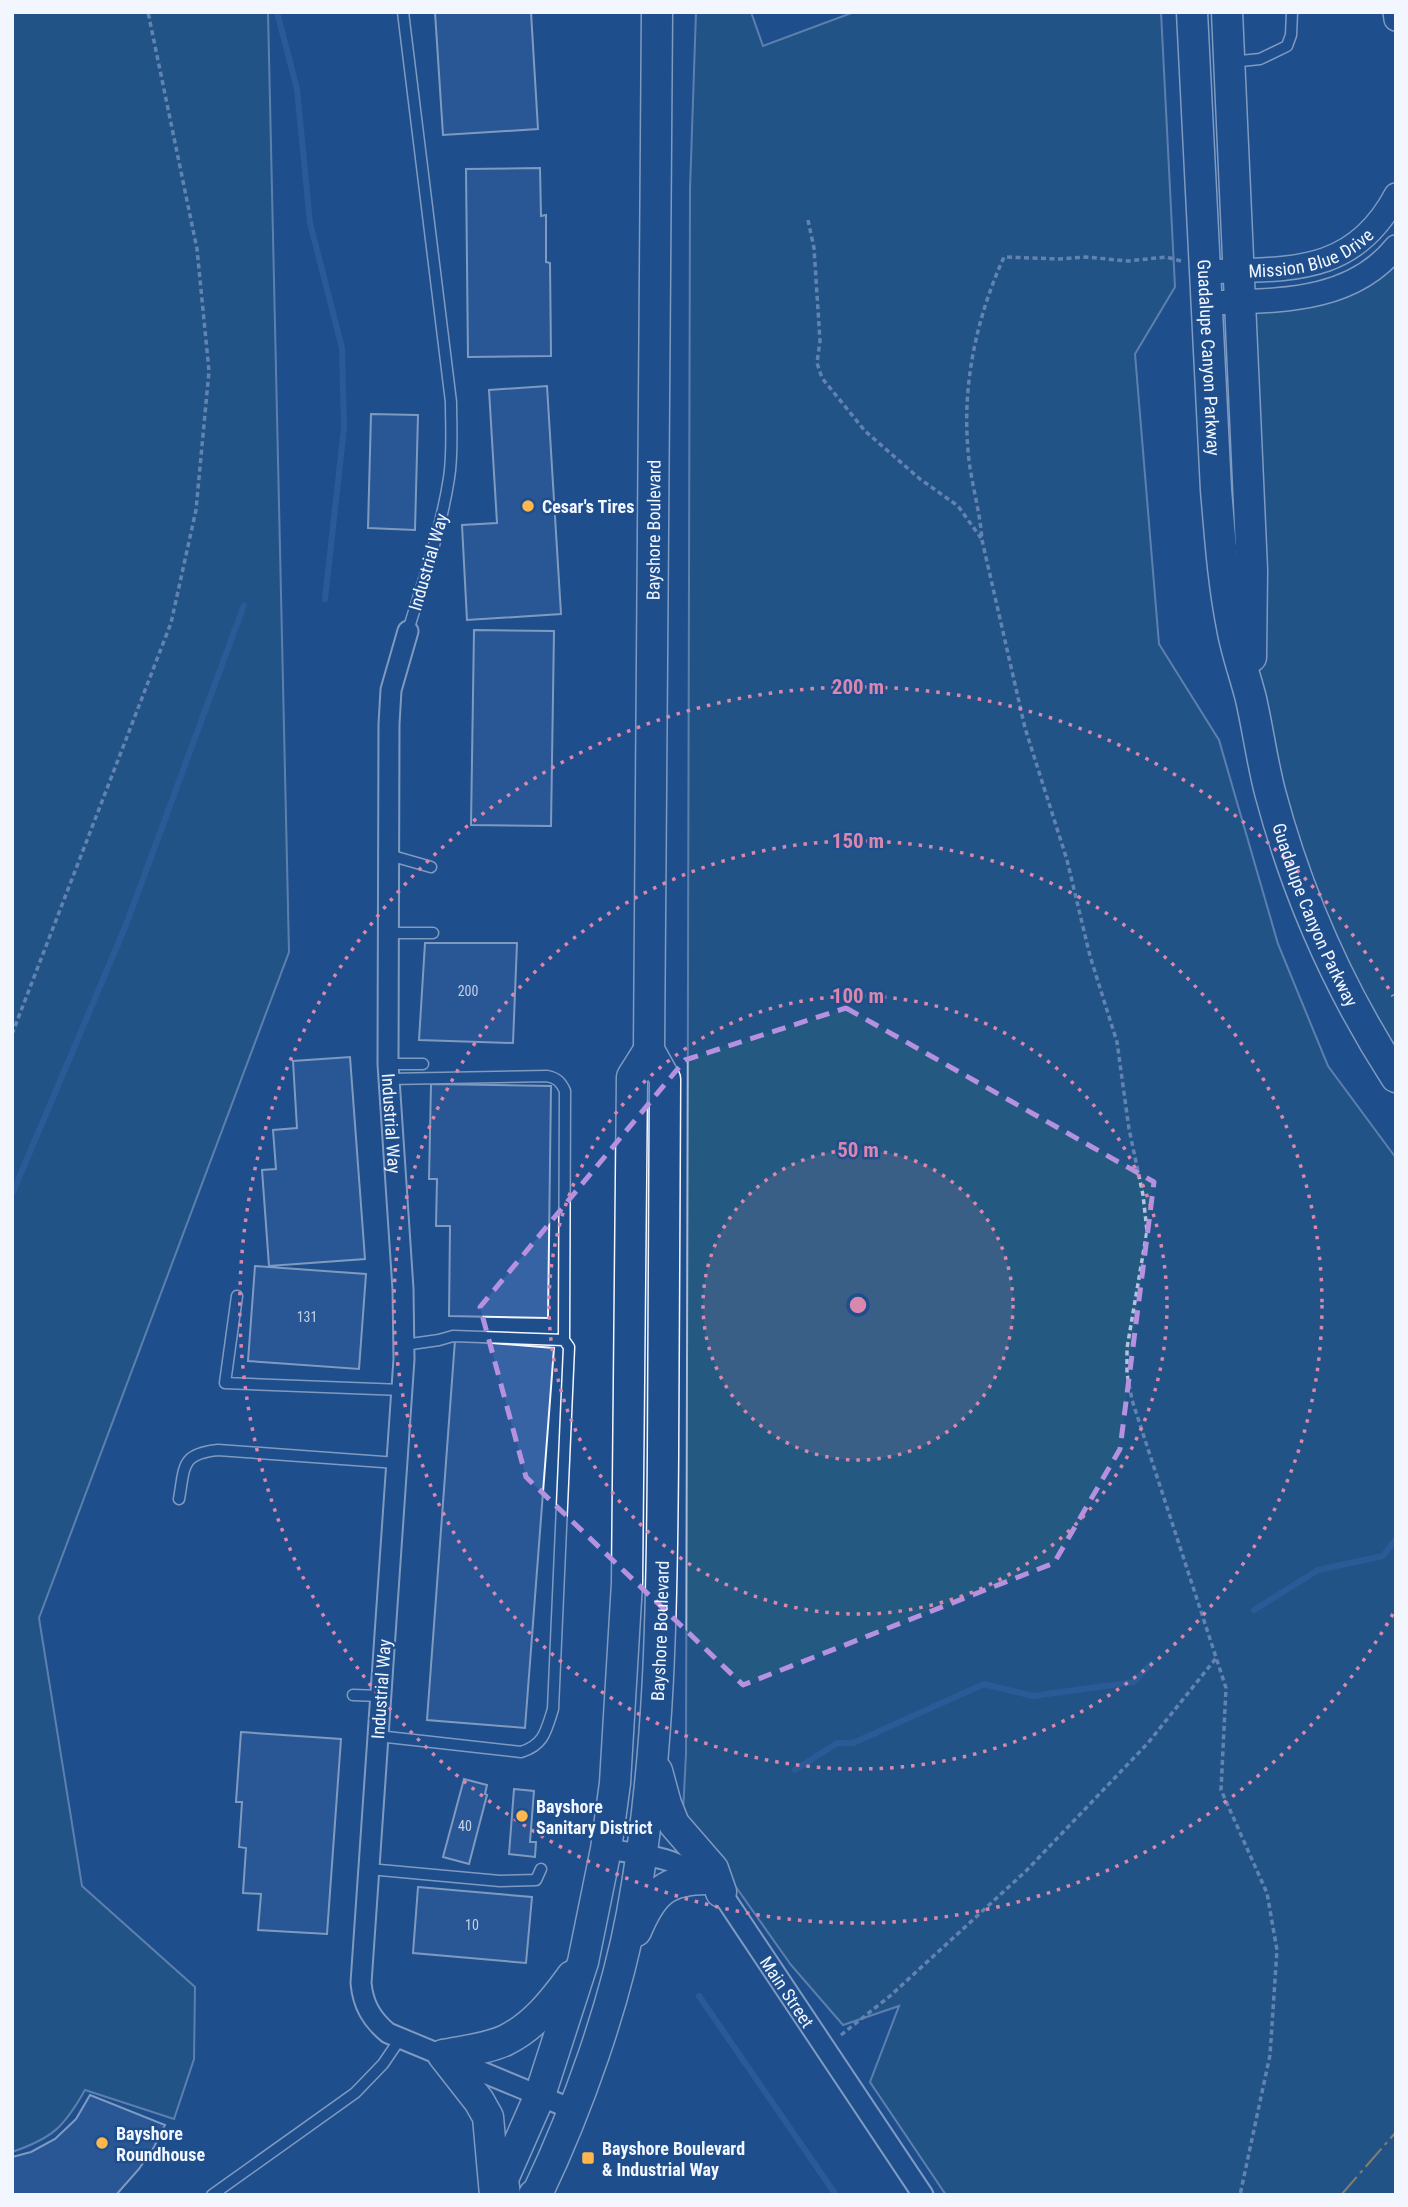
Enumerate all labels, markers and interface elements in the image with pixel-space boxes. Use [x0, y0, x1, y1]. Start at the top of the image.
street label: Mission Blue Drive [1248, 224, 1377, 281]
street label: Guadalupe Canyon Parkway [1194, 259, 1225, 457]
street label: Bayshore Boulevard [642, 460, 664, 600]
place label: Cesar's Tires [542, 496, 634, 517]
marker: Cesar's Tires [520, 498, 536, 514]
street label: Industrial Way [404, 510, 452, 613]
text: 200 m [832, 675, 884, 699]
street label: Guadalupe Canyon Parkway [1269, 820, 1363, 1010]
text: 150 m [832, 829, 884, 853]
house number: 200 [458, 983, 478, 999]
text: 100 m [832, 984, 884, 1008]
street label: Industrial Way [378, 1073, 406, 1175]
text: 50 m [837, 1138, 879, 1162]
centre of rings [846, 1293, 870, 1317]
house number: 131 [297, 1309, 317, 1325]
street label: Bayshore Boulevard [646, 1560, 672, 1701]
street label: Industrial Way [367, 1638, 395, 1740]
place label: Bayshore Sanitary District [536, 1796, 653, 1838]
marker: Bayshore Sanitary District [514, 1808, 530, 1824]
house number: 40 [458, 1818, 472, 1834]
house number: 10 [465, 1917, 479, 1933]
street label: Main Street [756, 1952, 819, 2031]
place label: Bayshore Roundhouse [116, 2123, 205, 2165]
marker: Bayshore Roundhouse [94, 2135, 110, 2151]
place label: Bayshore Boulevard & Industrial Way [602, 2138, 745, 2180]
marker: Bayshore Boulevard & Industrial Way [580, 2150, 596, 2166]

